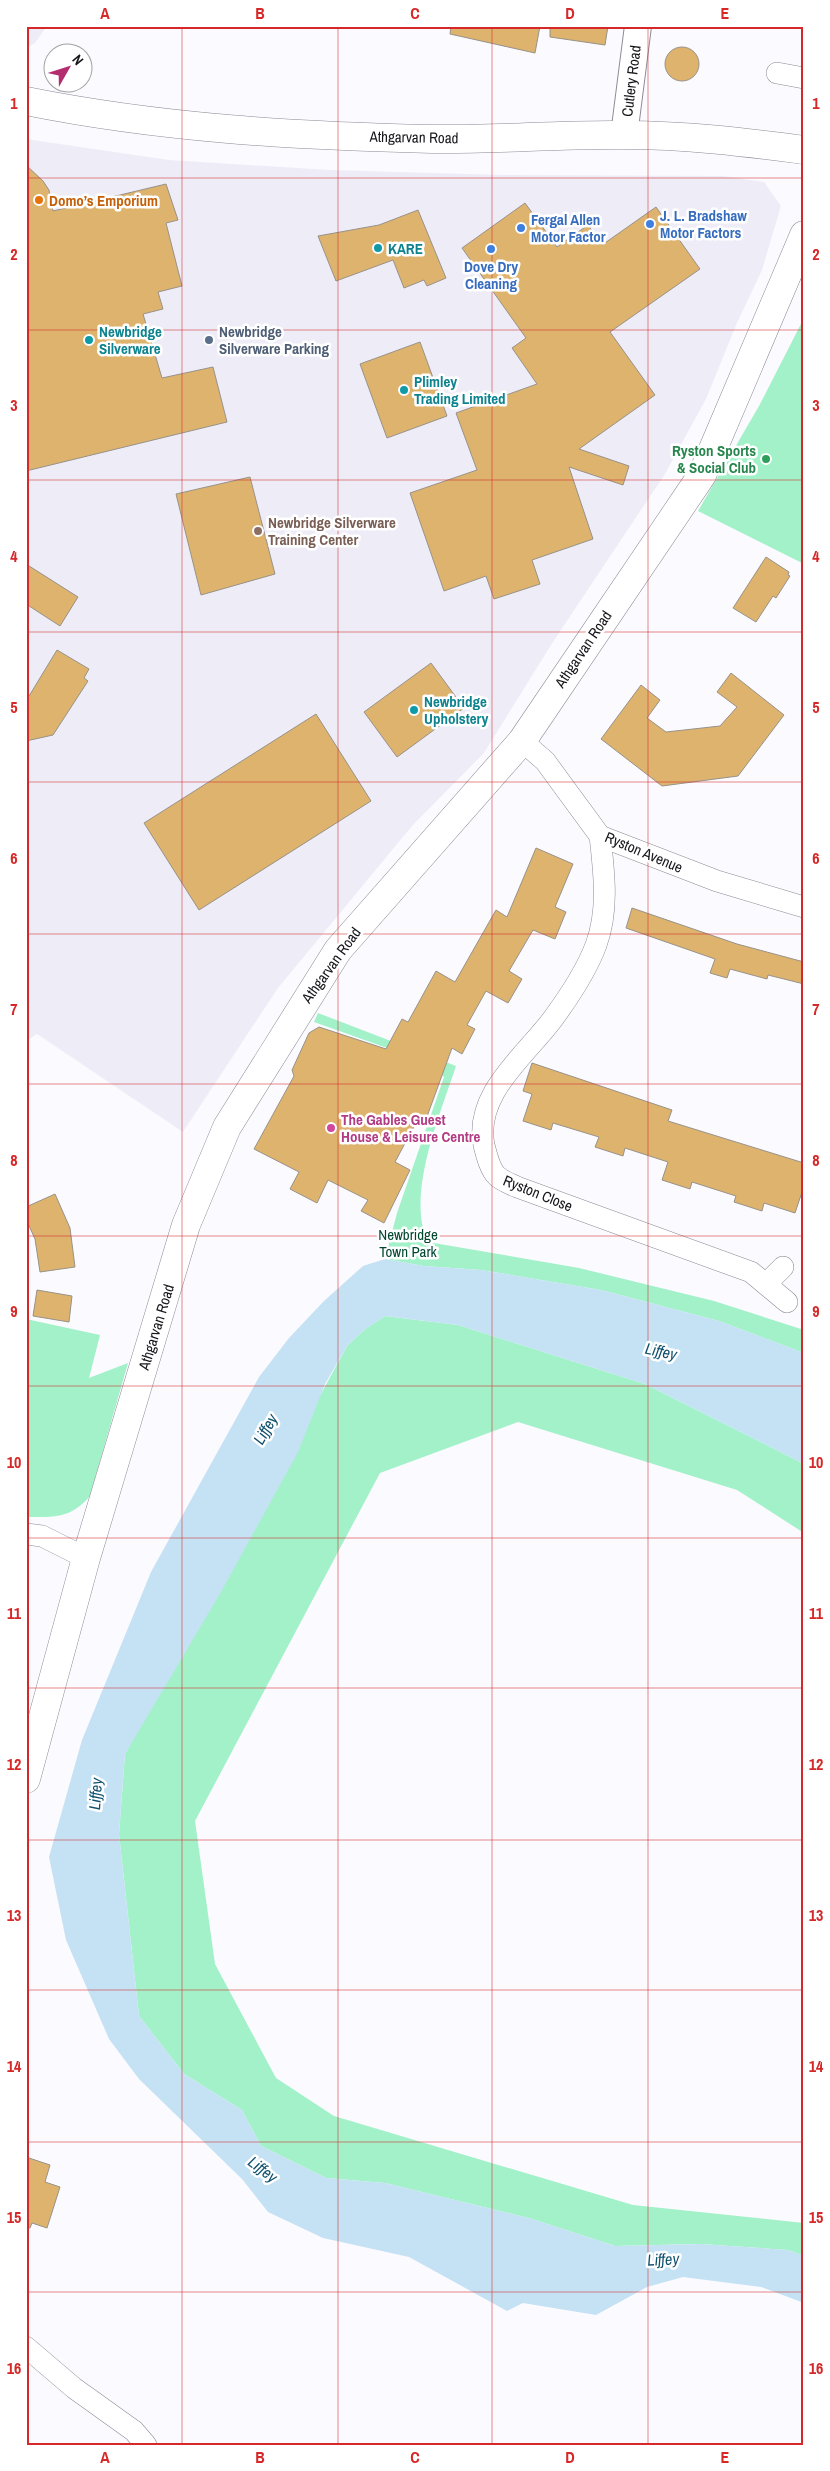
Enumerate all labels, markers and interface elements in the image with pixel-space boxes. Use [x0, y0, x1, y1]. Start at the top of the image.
text: A [100, 2, 110, 24]
text: B [255, 2, 265, 24]
text: C [410, 2, 420, 24]
text: D [565, 2, 575, 24]
text: E [721, 2, 730, 24]
north arrow [42, 42, 92, 92]
street label: Cutlery Road [616, 44, 646, 118]
text: N [68, 51, 88, 69]
text: 1 [10, 92, 18, 114]
text: 1 [812, 92, 820, 114]
street label: Athgarvan Road [368, 126, 459, 148]
place label: Domo’s Emporium [49, 190, 158, 211]
marker: Domo’s Emporium [33, 194, 45, 206]
place label: J. L. Bradshaw Motor Factors [660, 205, 747, 243]
place label: Fergal Allen Motor Factor [531, 209, 606, 247]
marker: J. L. Bradshaw Motor Factors [644, 218, 656, 230]
marker: Fergal Allen Motor Factor [515, 222, 527, 234]
place label: KARE [388, 238, 423, 259]
marker: KARE [372, 242, 384, 254]
text: 2 [10, 243, 18, 265]
marker: Dove Dry Cleaning [485, 243, 497, 255]
text: 2 [812, 243, 820, 265]
place label: Dove Dry Cleaning [464, 256, 518, 294]
place label: Newbridge Silverware [99, 321, 162, 359]
place label: Newbridge Silverware Parking [219, 321, 330, 359]
marker: Newbridge Silverware [83, 334, 95, 346]
marker: Newbridge Silverware Parking [203, 334, 215, 346]
place label: Plimley Trading Limited [414, 371, 506, 409]
marker: Plimley Trading Limited [398, 384, 410, 396]
text: 3 [10, 394, 18, 416]
text: 3 [812, 394, 820, 416]
place label: Ryston Sports & Social Club [672, 440, 756, 478]
marker: Ryston Sports & Social Club [760, 453, 772, 465]
place label: Newbridge Silverware Training Center [268, 512, 396, 550]
marker: Newbridge Silverware Training Center [252, 525, 264, 537]
text: 4 [10, 545, 18, 567]
text: 4 [812, 545, 820, 567]
street label: Athgarvan Road [549, 606, 617, 693]
place label: Newbridge Upholstery [424, 691, 488, 729]
text: 5 [10, 696, 18, 718]
text: 5 [812, 696, 820, 718]
marker: Newbridge Upholstery [408, 704, 420, 716]
street label: Ryston Avenue [602, 826, 686, 878]
text: 6 [10, 847, 18, 869]
text: 6 [812, 847, 820, 869]
street label: Athgarvan Road [296, 923, 366, 1008]
text: 7 [10, 998, 18, 1020]
text: 7 [812, 998, 820, 1020]
place label: The Gables Guest House & Leisure Centre [341, 1109, 481, 1147]
marker: The Gables Guest House & Leisure Centre [325, 1122, 337, 1134]
text: 8 [10, 1149, 18, 1171]
text: 8 [812, 1149, 820, 1171]
street label: Ryston Close [500, 1170, 576, 1216]
park label: Newbridge Town Park [378, 1224, 438, 1262]
street label: Athgarvan Road [133, 1281, 179, 1374]
text: 9 [10, 1300, 18, 1322]
text: 9 [812, 1300, 820, 1322]
water label: Liffey [643, 1337, 680, 1365]
water label: Liffey [248, 1408, 283, 1448]
text: 10 [7, 1451, 21, 1473]
text: 10 [809, 1451, 823, 1473]
text: 11 [7, 1602, 22, 1624]
text: 11 [809, 1602, 824, 1624]
text: 12 [7, 1753, 21, 1775]
text: 12 [809, 1753, 823, 1775]
water label: Liffey [83, 1776, 107, 1811]
text: 13 [7, 1904, 21, 1926]
text: 13 [809, 1904, 823, 1926]
text: 14 [7, 2055, 22, 2077]
text: 14 [809, 2055, 824, 2077]
water label: Liffey [244, 2151, 283, 2188]
text: 15 [7, 2206, 21, 2228]
text: 15 [809, 2206, 823, 2228]
water label: Liffey [647, 2247, 681, 2271]
text: 16 [7, 2357, 21, 2379]
text: 16 [809, 2357, 823, 2379]
text: A [100, 2446, 110, 2468]
text: B [255, 2446, 265, 2468]
text: C [410, 2446, 420, 2468]
text: D [565, 2446, 575, 2468]
text: E [721, 2446, 730, 2468]

